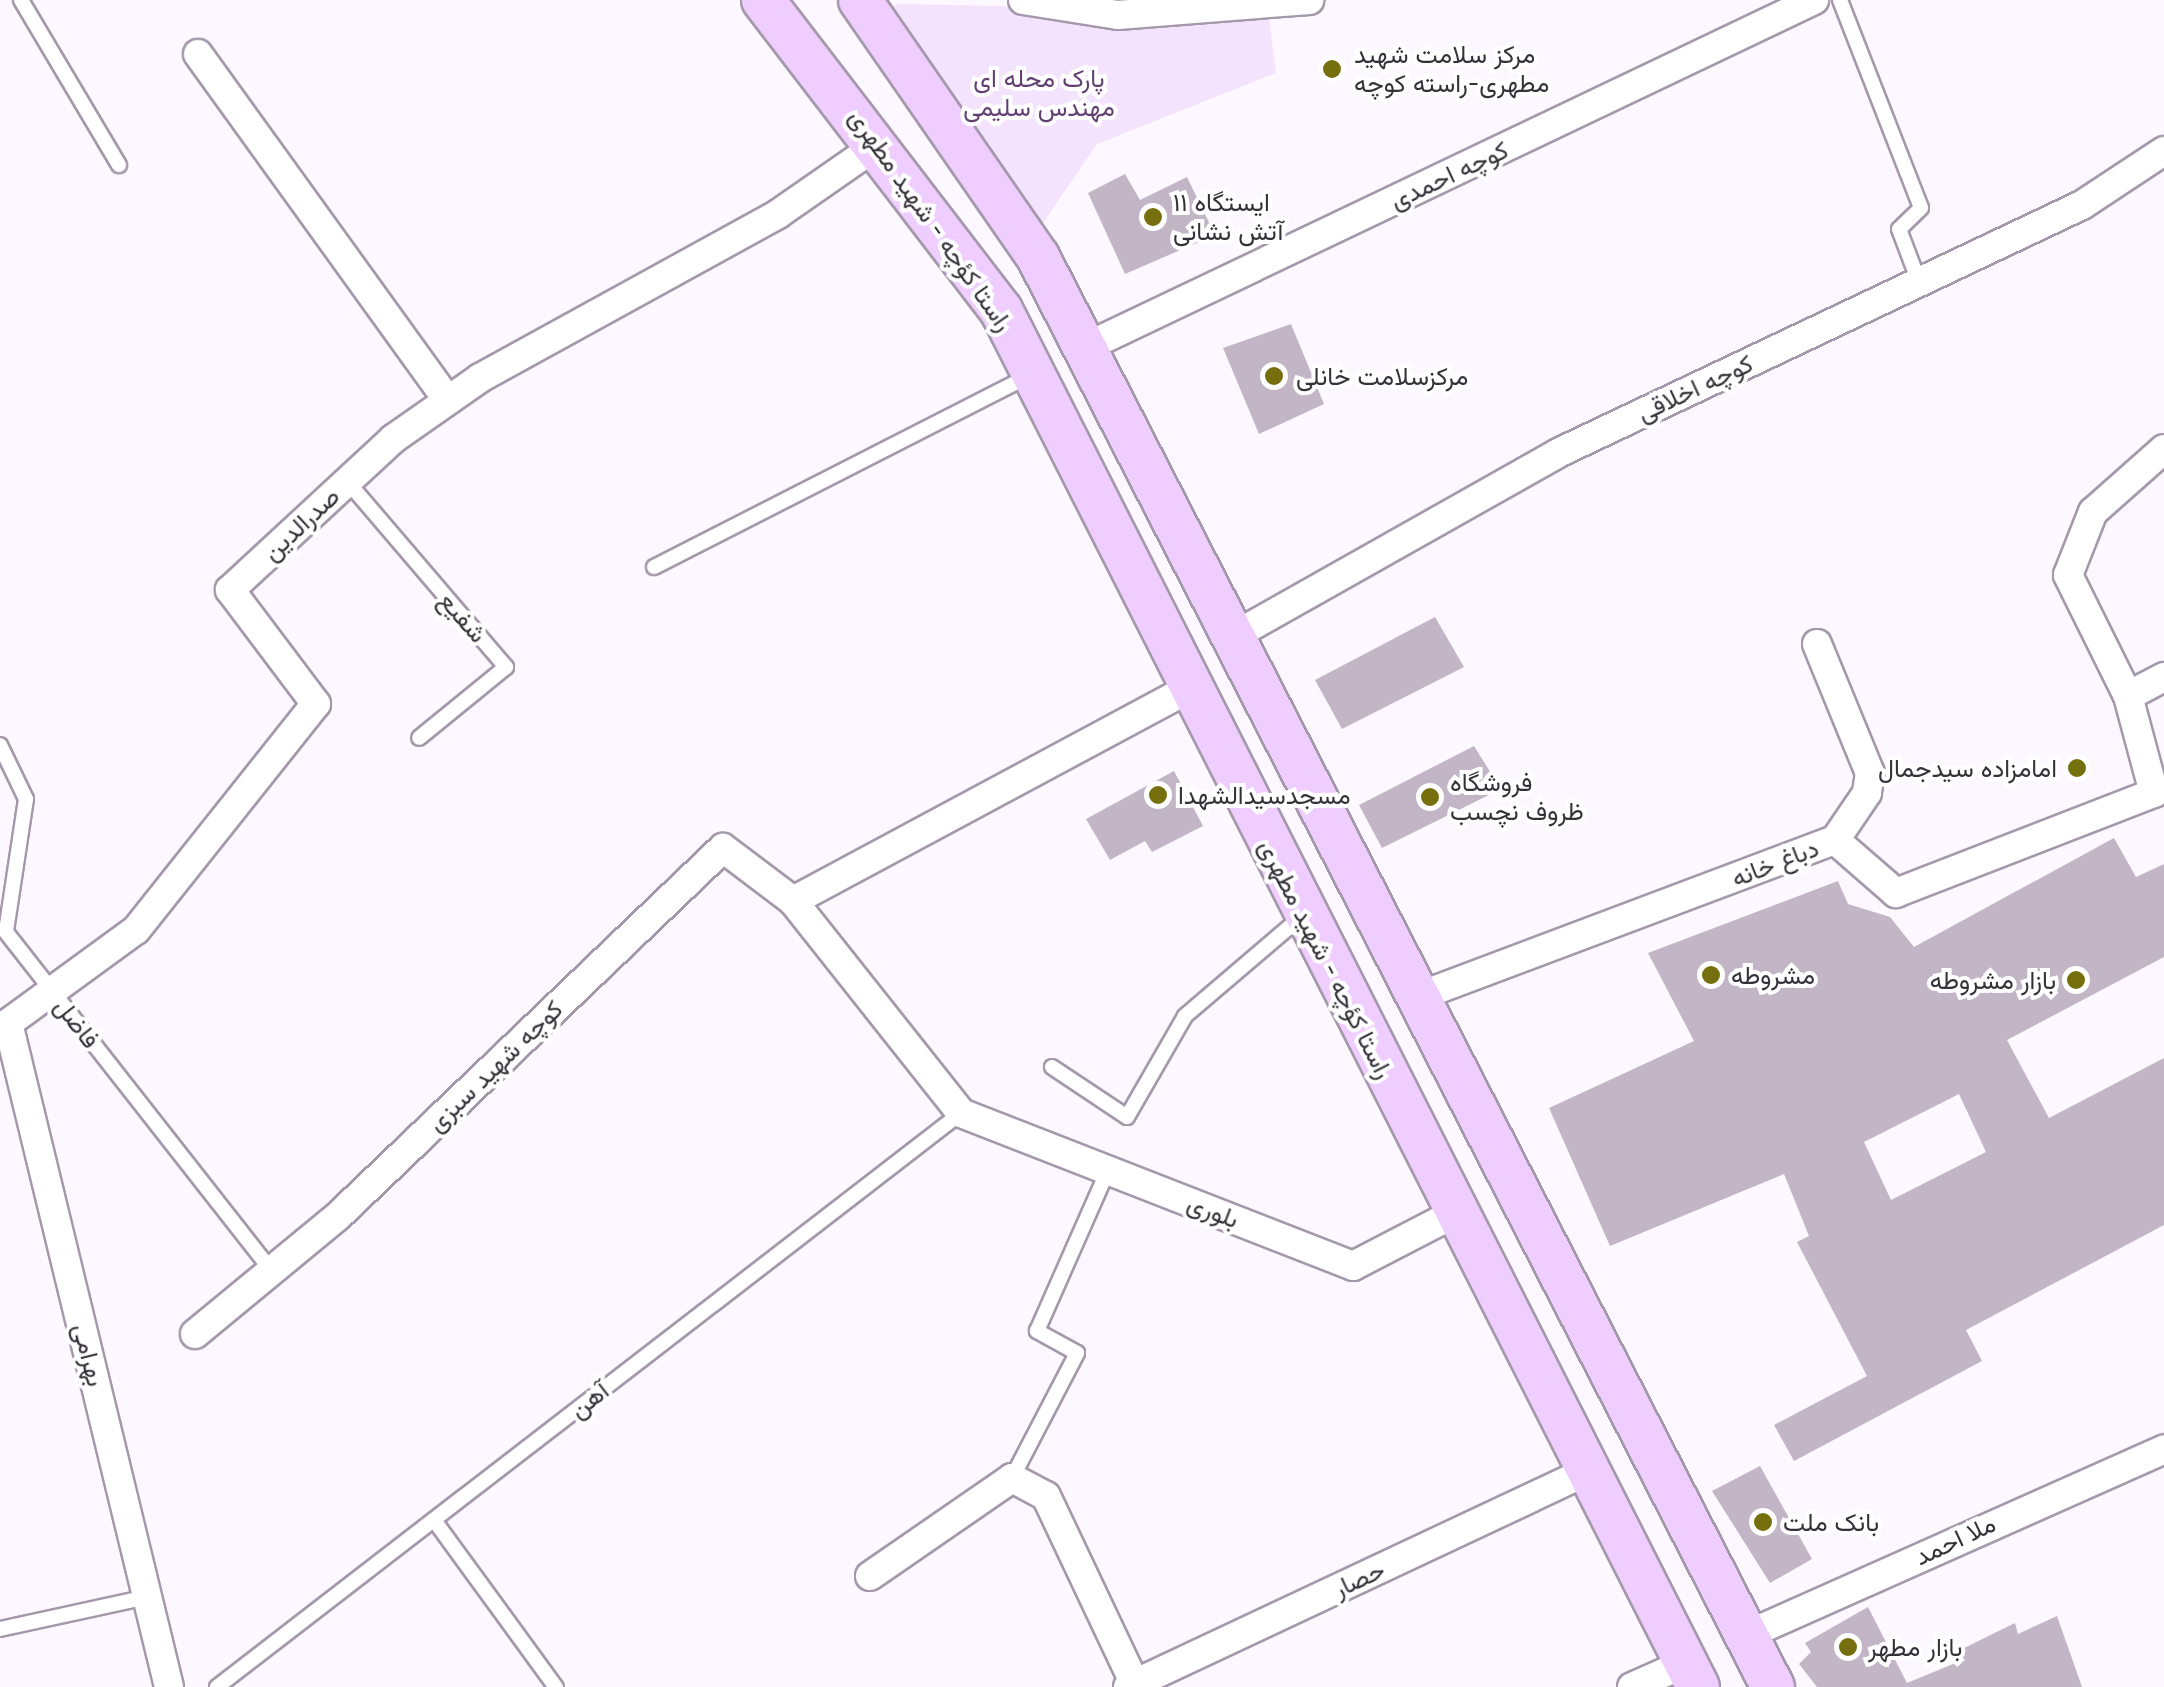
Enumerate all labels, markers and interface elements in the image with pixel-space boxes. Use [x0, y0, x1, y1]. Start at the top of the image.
place label: مرکز سلامت شهید مطهری-راسته کوچه [1354, 40, 1549, 99]
marker: مرکز سلامت شهید مطهری-راسته کوچه [1319, 56, 1345, 82]
park label: پارک محله ای مهندس سلیمی [963, 64, 1115, 123]
street label: راستا کؤچه - شهید مطهری [843, 103, 1019, 337]
street label: کوچه احمدی [1385, 135, 1513, 215]
place label: ایستگاه ۱۱ آتش نشانی [1173, 188, 1283, 247]
marker: ایستگاه ۱۱ آتش نشانی [1142, 206, 1164, 228]
street label: کوچه اخلاقی [1632, 348, 1758, 428]
place label: مرکزسلامت خانلی [1296, 361, 1468, 391]
marker: مرکزسلامت خانلی [1261, 363, 1287, 389]
street label: صدرالدین [256, 481, 346, 567]
street label: شفیع [433, 585, 493, 649]
place label: امامزاده سیدجمال [1878, 753, 2057, 783]
marker: امامزاده سیدجمال [2066, 757, 2088, 779]
place label: فروشگاه ظروف نچسب [1450, 768, 1584, 827]
place label: مسجدسیدالشهدا [1178, 780, 1350, 810]
marker: مسجدسیدالشهدا [1147, 784, 1169, 806]
marker: فروشگاه ظروف نچسب [1419, 786, 1441, 808]
street label: دباغ خانه [1727, 833, 1823, 893]
street label: راستا کؤچه - شهید مطهری [1253, 834, 1399, 1084]
place label: مشروطه [1731, 960, 1815, 990]
marker: مشروطه [1700, 964, 1722, 986]
place label: بازار مشروطه [1930, 965, 2056, 995]
marker: بازار مشروطه [2065, 969, 2087, 991]
street label: فاضل [48, 992, 106, 1054]
street label: کوچه شهید سبزی [421, 994, 569, 1138]
street label: بلوری [1183, 1188, 1243, 1234]
street label: بهرامی [67, 1321, 111, 1389]
street label: آهن [564, 1375, 614, 1425]
place label: بانک ملت [1783, 1507, 1879, 1537]
street label: ملا احمد [1910, 1508, 2000, 1572]
marker: بانک ملت [1752, 1511, 1774, 1533]
street label: حصار [1328, 1554, 1390, 1604]
place label: بازار مطهر [1868, 1632, 1962, 1662]
marker: بازار مطهر [1837, 1636, 1859, 1658]

